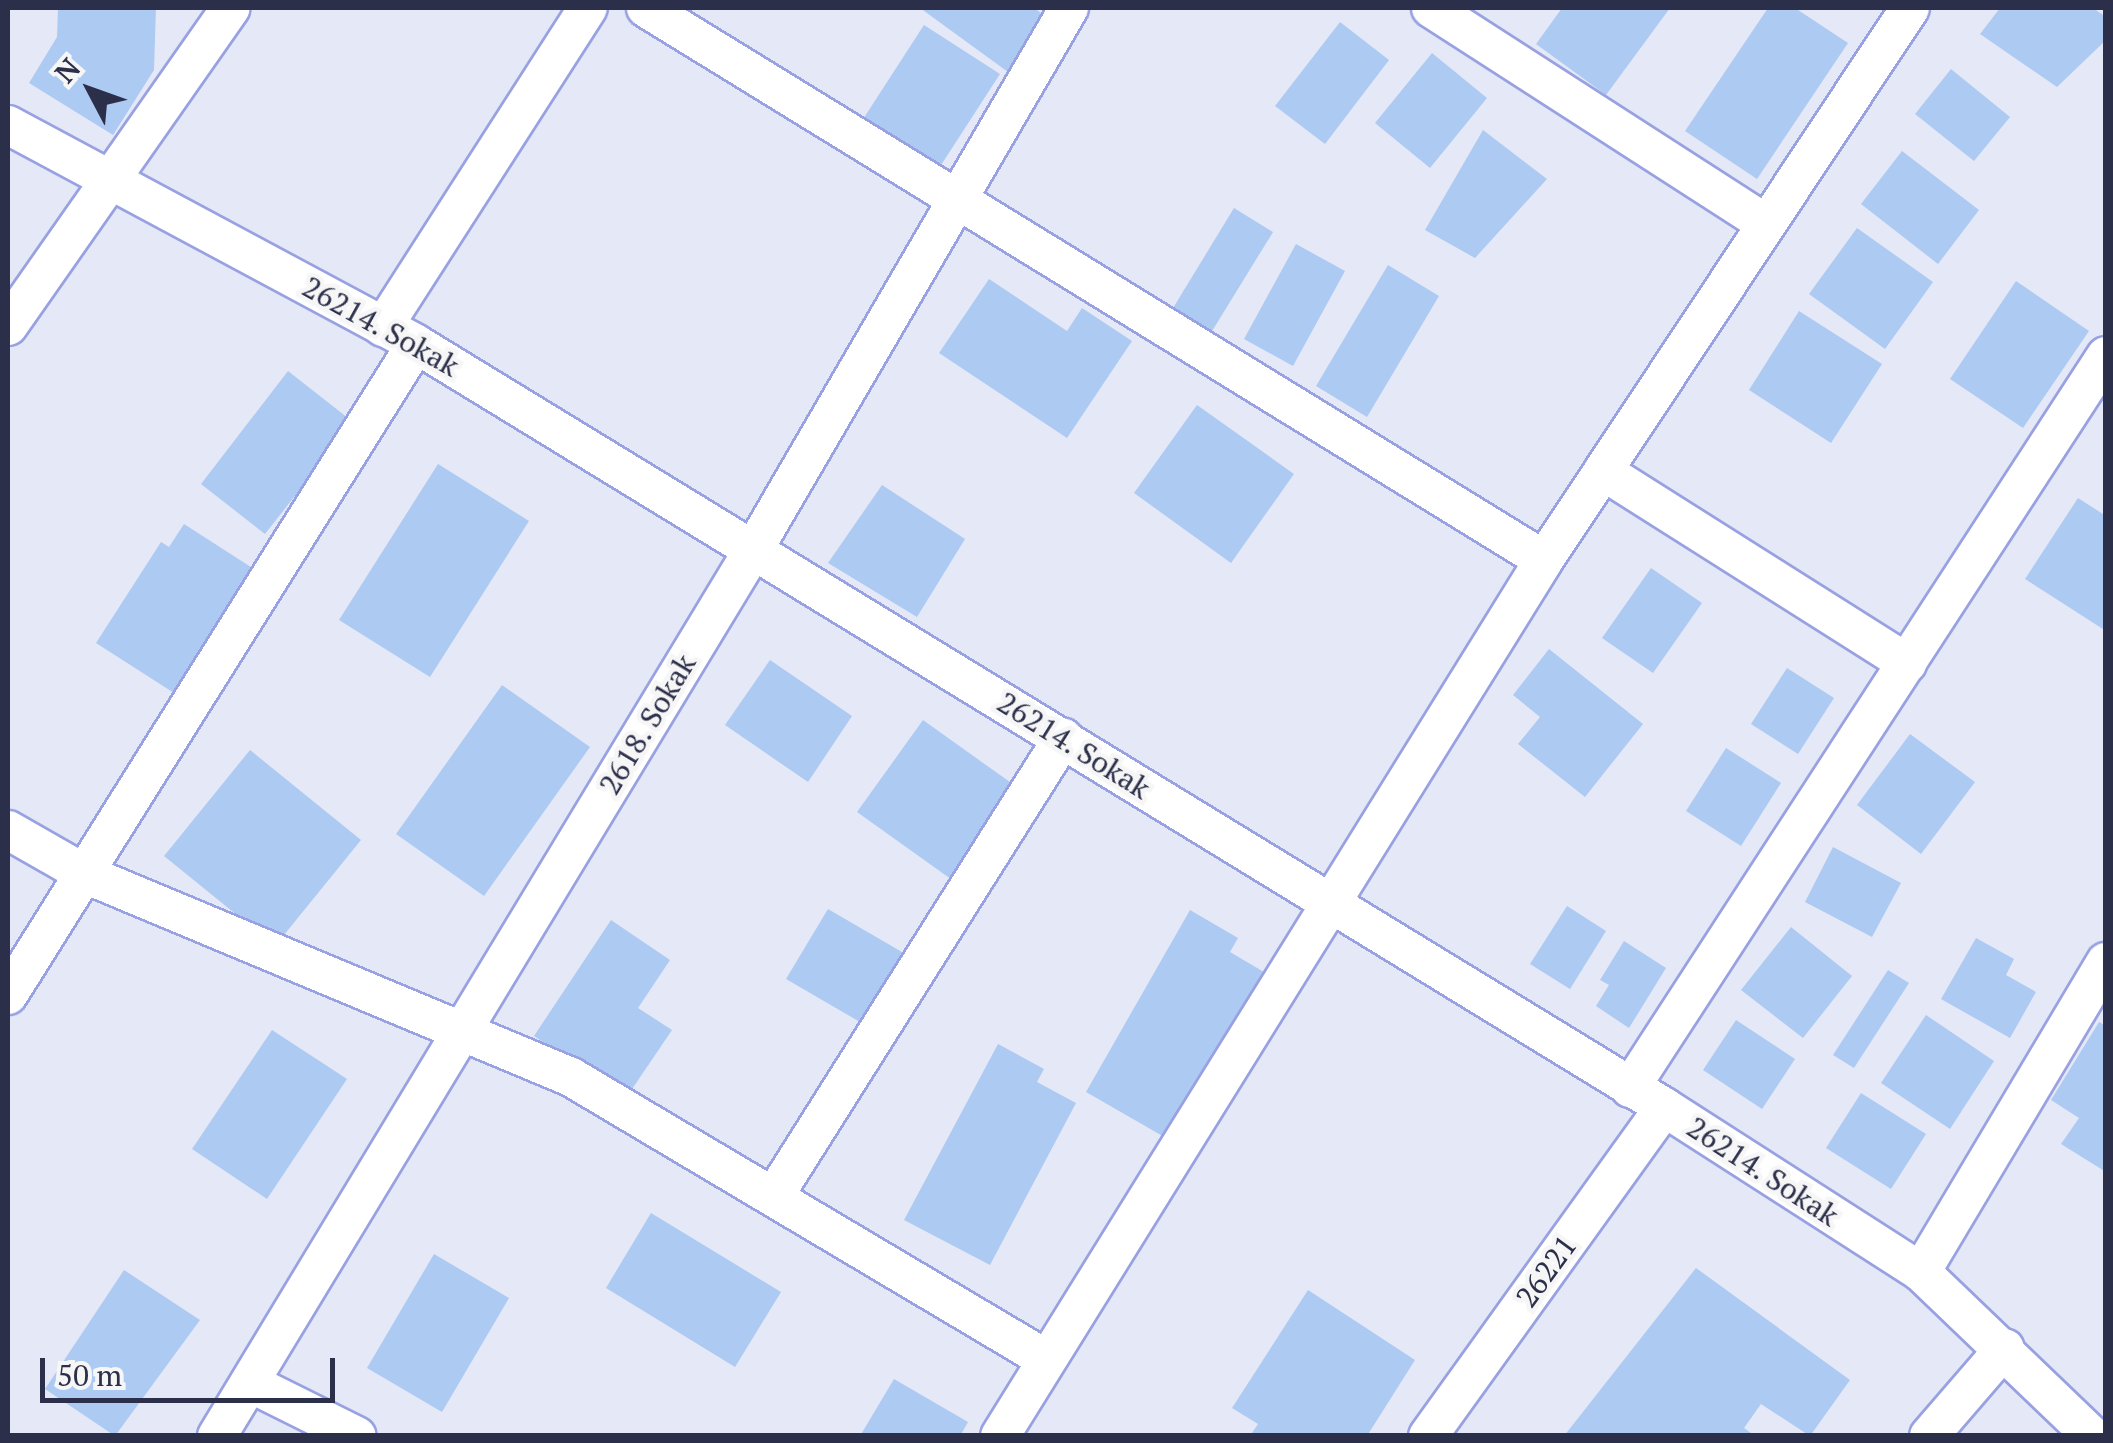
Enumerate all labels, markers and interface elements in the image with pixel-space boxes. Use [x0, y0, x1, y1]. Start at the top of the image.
north arrow [40, 40, 140, 140]
text: N [46, 50, 88, 90]
street label: 26214. Sokak [296, 268, 466, 384]
street label: 2618. Sokak [591, 647, 703, 801]
street label: 26214. Sokak [991, 684, 1157, 806]
street label: 26214. Sokak [1680, 1108, 1846, 1234]
street label: 26221 [1508, 1228, 1584, 1314]
scale bar [45, 1338, 340, 1400]
text: 50 m [57, 1355, 122, 1395]

